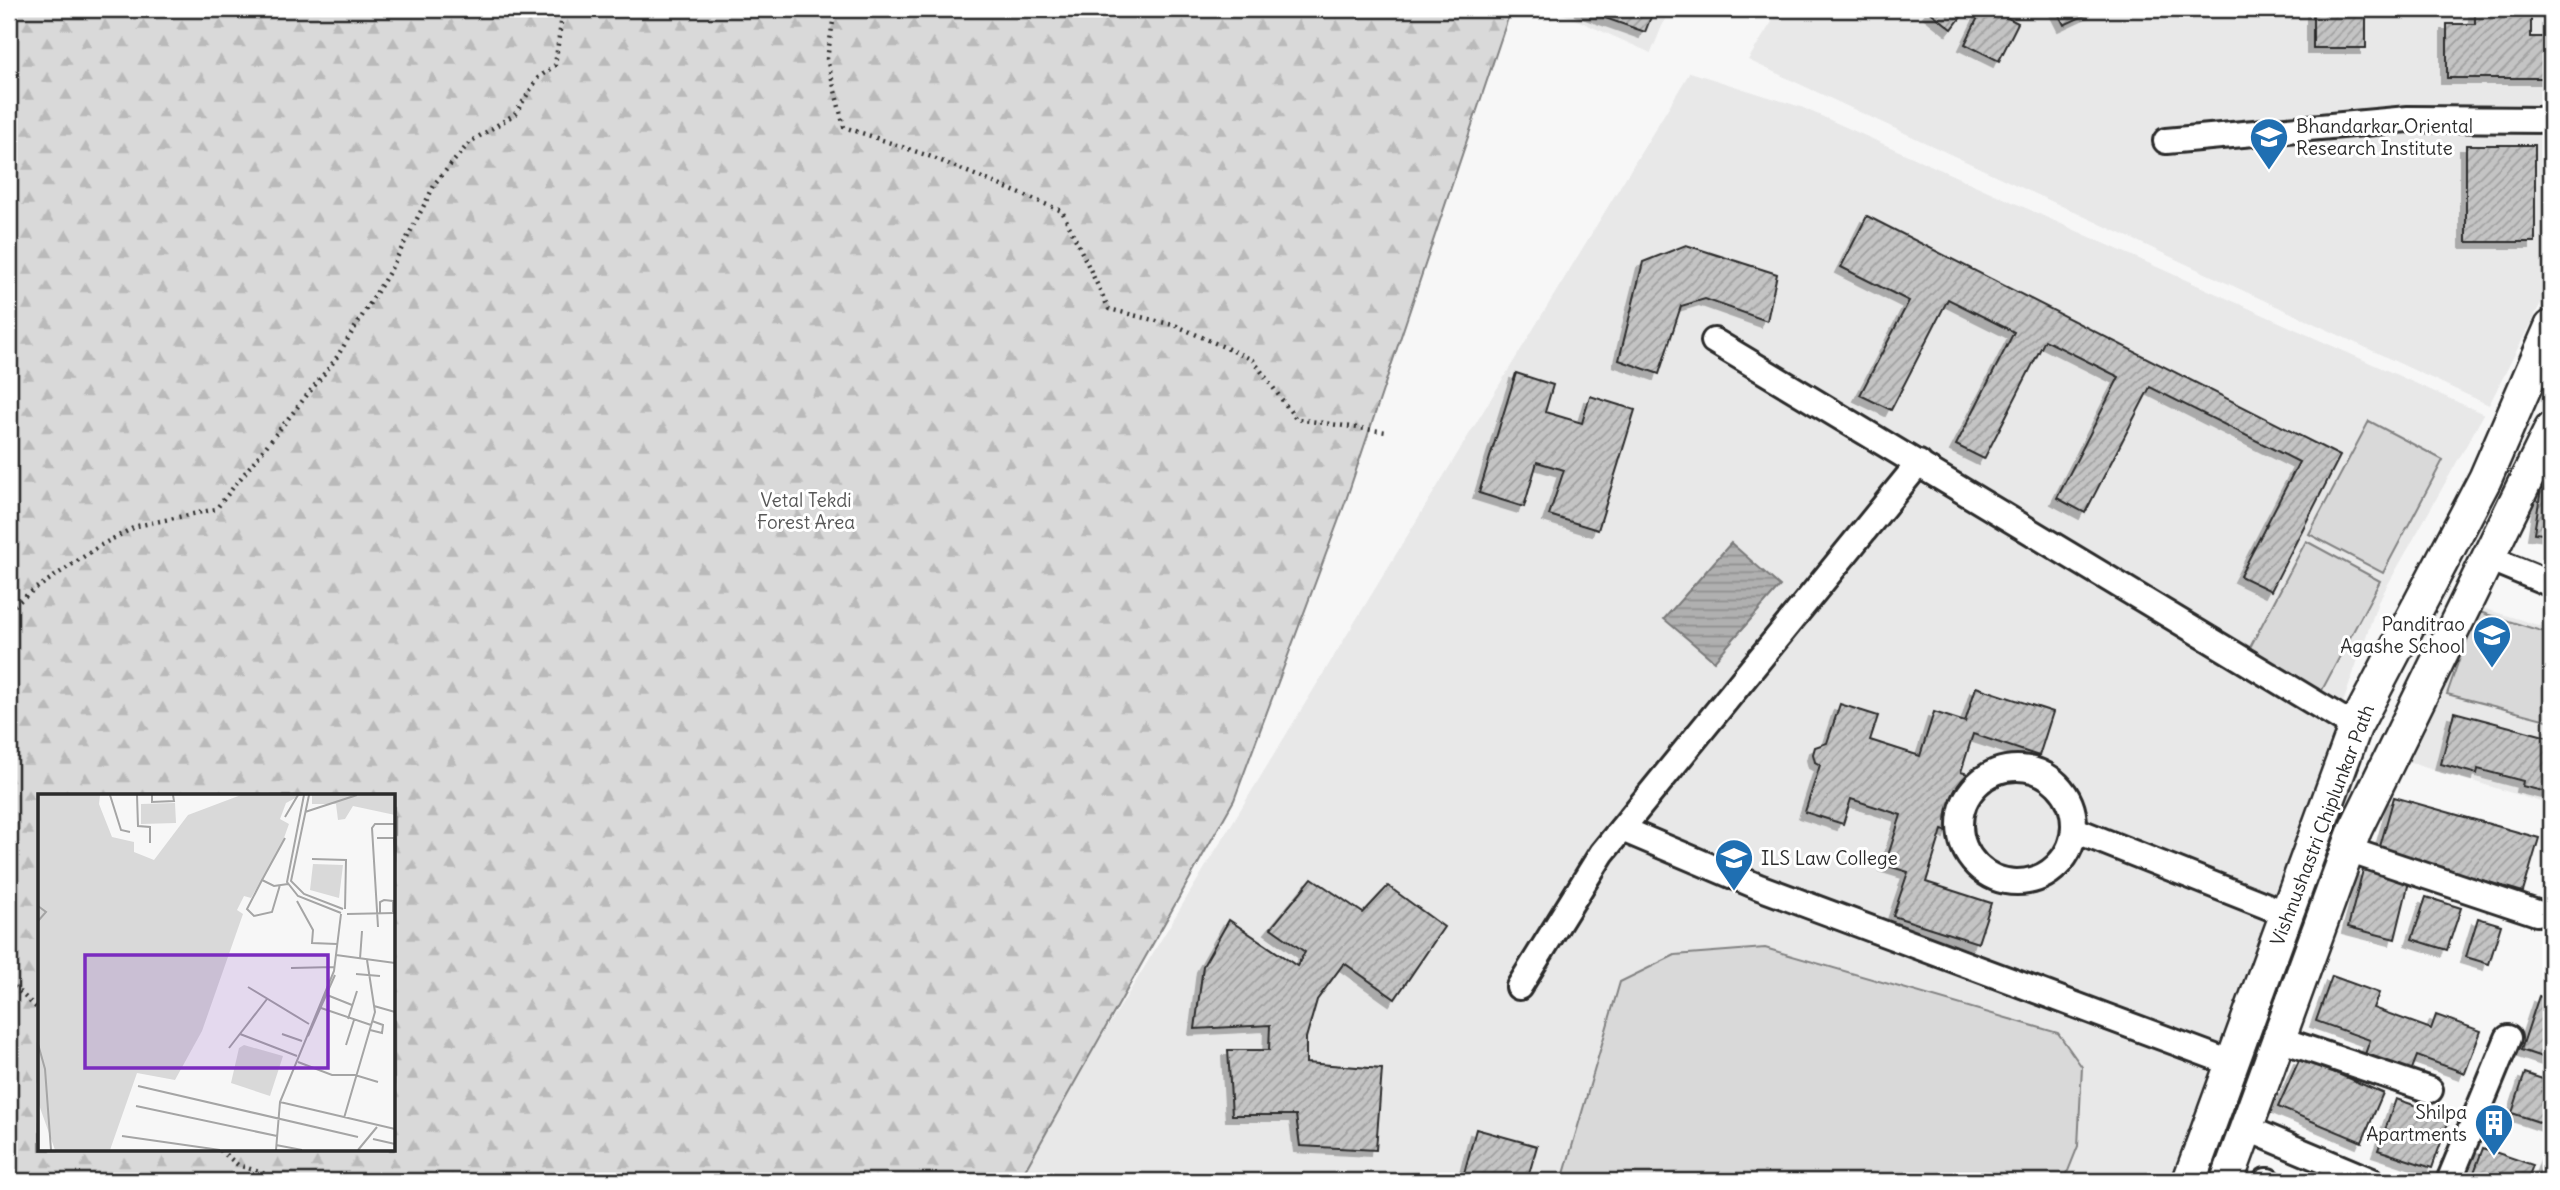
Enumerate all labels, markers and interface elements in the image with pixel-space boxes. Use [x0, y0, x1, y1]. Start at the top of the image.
place label: Bhandarkar Oriental Research Institute [2296, 114, 2473, 160]
school or university icon: Bhandarkar Oriental Research Institute [2248, 116, 2290, 171]
park label: Vetal Tekdi Forest Area [757, 488, 855, 534]
place label: Panditrao Agashe School [2340, 612, 2465, 658]
school or university icon: Panditrao Agashe School [2471, 614, 2513, 669]
street label: Vishnushastri Chiplunkar Path [2265, 701, 2379, 949]
inset map [38, 794, 396, 1152]
school or university icon: ILS Law College [1713, 837, 1755, 892]
place label: ILS Law College [1761, 846, 1898, 870]
place label: Shilpa Apartments [2366, 1100, 2467, 1146]
building icon: Shilpa Apartments [2473, 1102, 2515, 1157]

